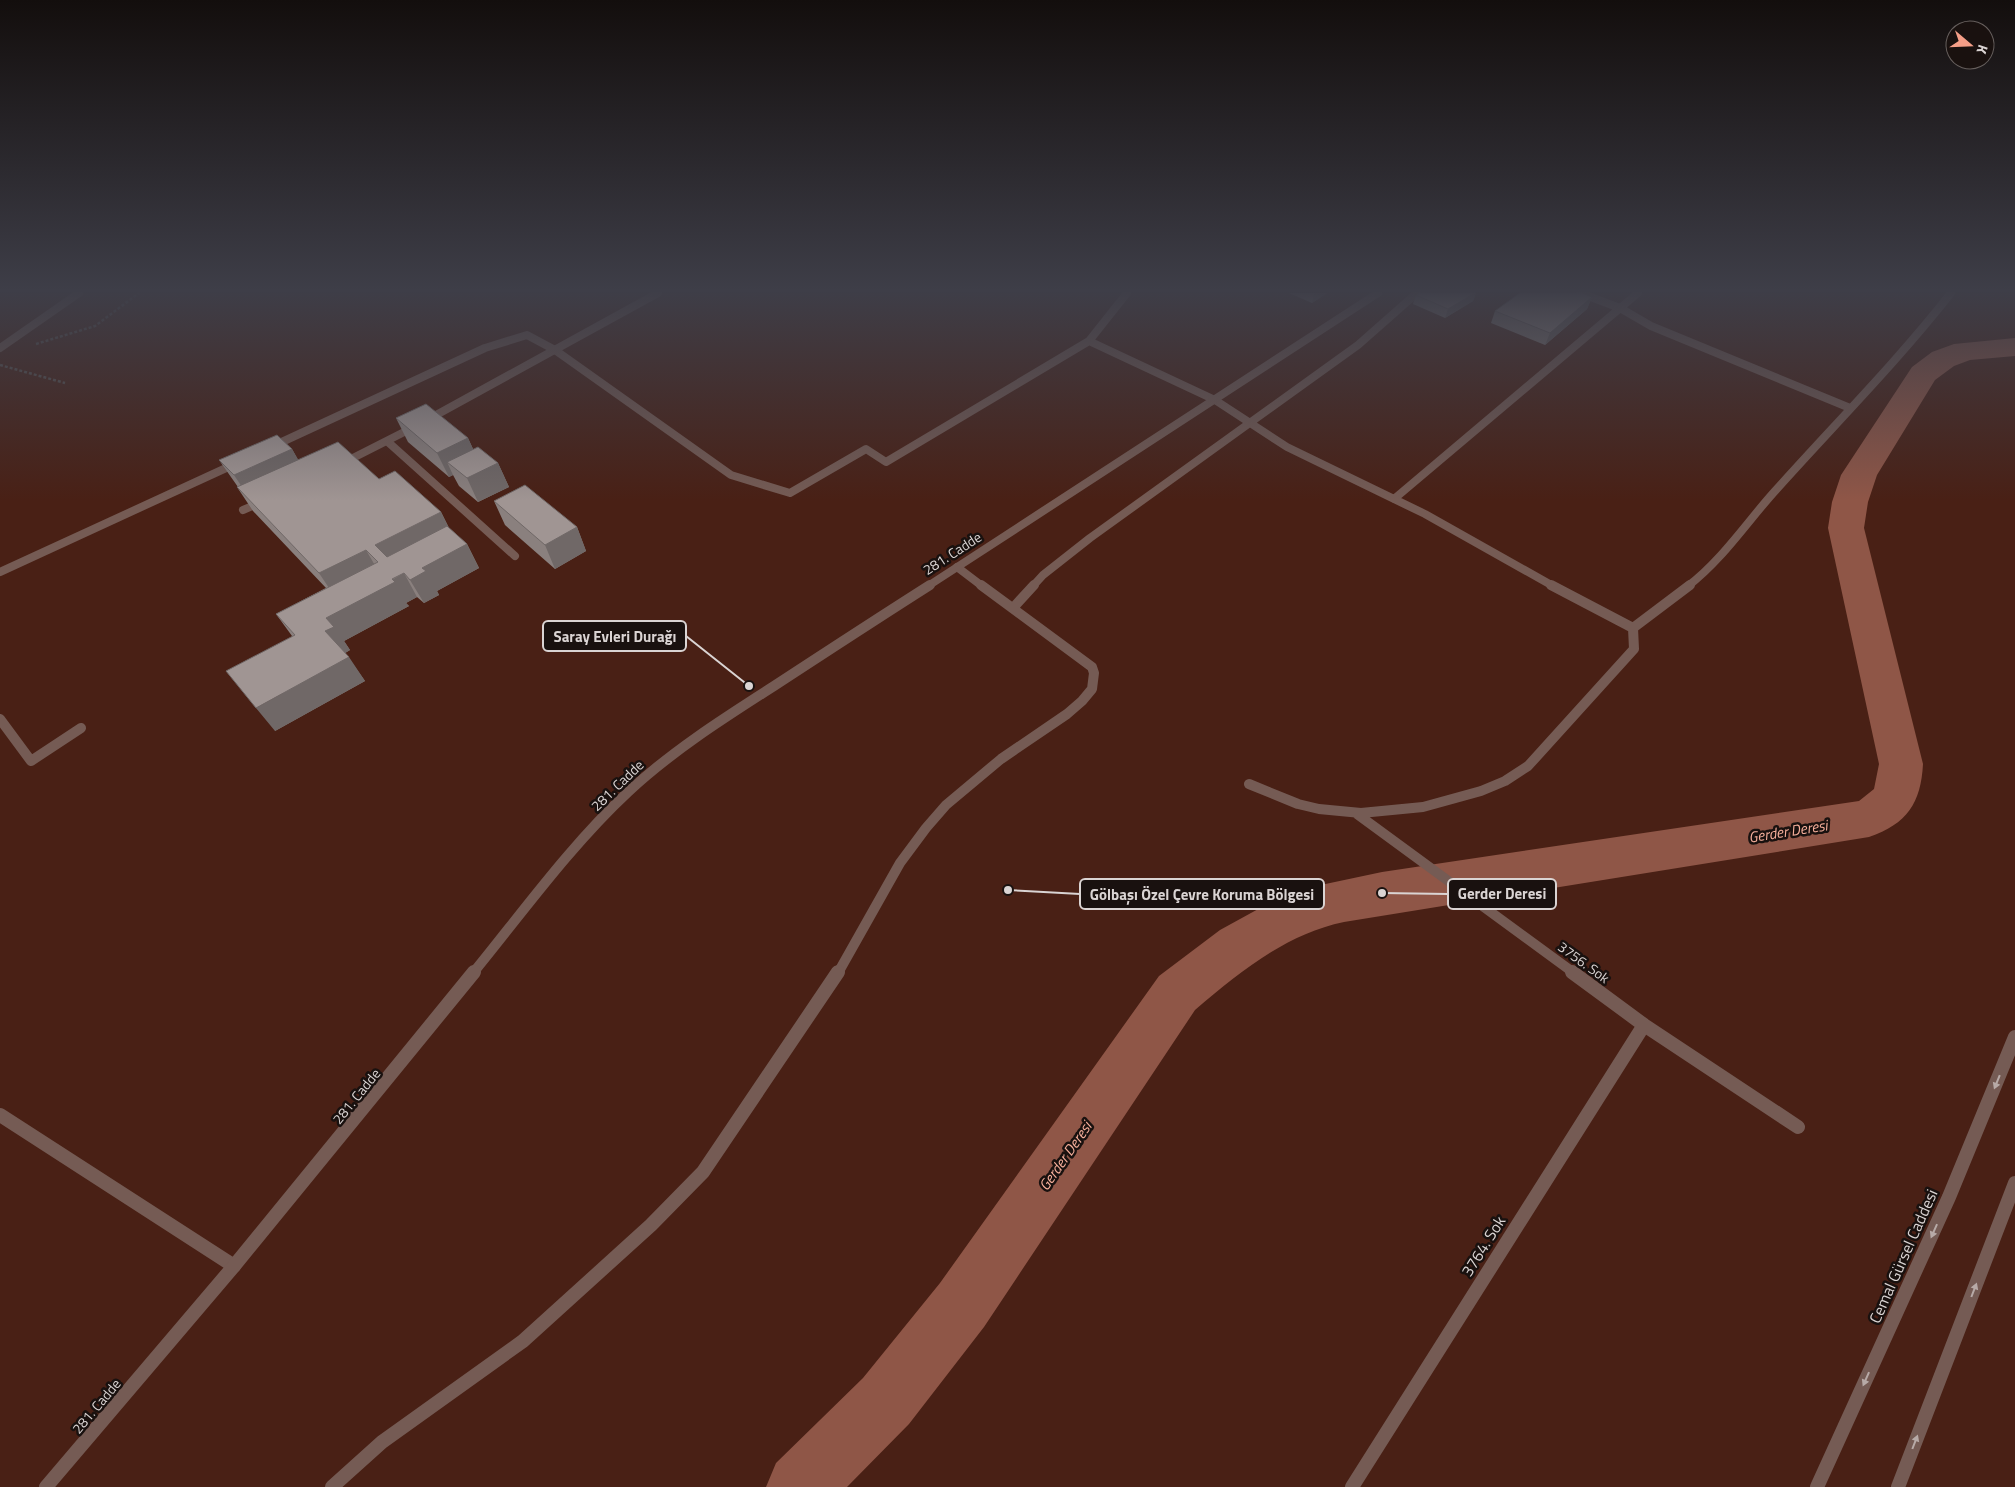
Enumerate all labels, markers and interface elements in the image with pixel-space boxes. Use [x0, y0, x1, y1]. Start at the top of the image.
north arrow [1945, 20, 1995, 70]
text: K [1971, 42, 1994, 57]
street label: 281. Cadde [919, 526, 985, 580]
callout: Saray Evleri Durağı [543, 621, 686, 651]
text: Saray Evleri Durağı [554, 625, 677, 648]
street label: 281. Cadde [586, 754, 648, 816]
water label: Gerder Deresi [1747, 813, 1831, 849]
callout: Gölbaşı Özel Çevre Koruma Bölgesi [1080, 879, 1324, 909]
callout: Gerder Deresi [1448, 879, 1556, 909]
text: Gerder Deresi [1458, 882, 1546, 905]
text: Gölbaşı Özel Çevre Koruma Bölgesi [1090, 883, 1314, 906]
street label: 3756. Sok [1554, 936, 1614, 988]
street label: 281. Cadde [327, 1064, 385, 1128]
one-way arrow [1992, 1075, 2000, 1089]
water label: Gerder Deresi [1033, 1115, 1098, 1195]
street label: Cemal Gürsel Caddesi [1863, 1185, 1943, 1327]
street label: 3764. Sok [1455, 1211, 1511, 1281]
one-way arrow [1929, 1224, 1938, 1239]
one-way arrow [1970, 1282, 1978, 1297]
one-way arrow [1862, 1372, 1870, 1386]
street label: 281. Cadde [67, 1374, 125, 1438]
one-way arrow [1912, 1434, 1919, 1449]

